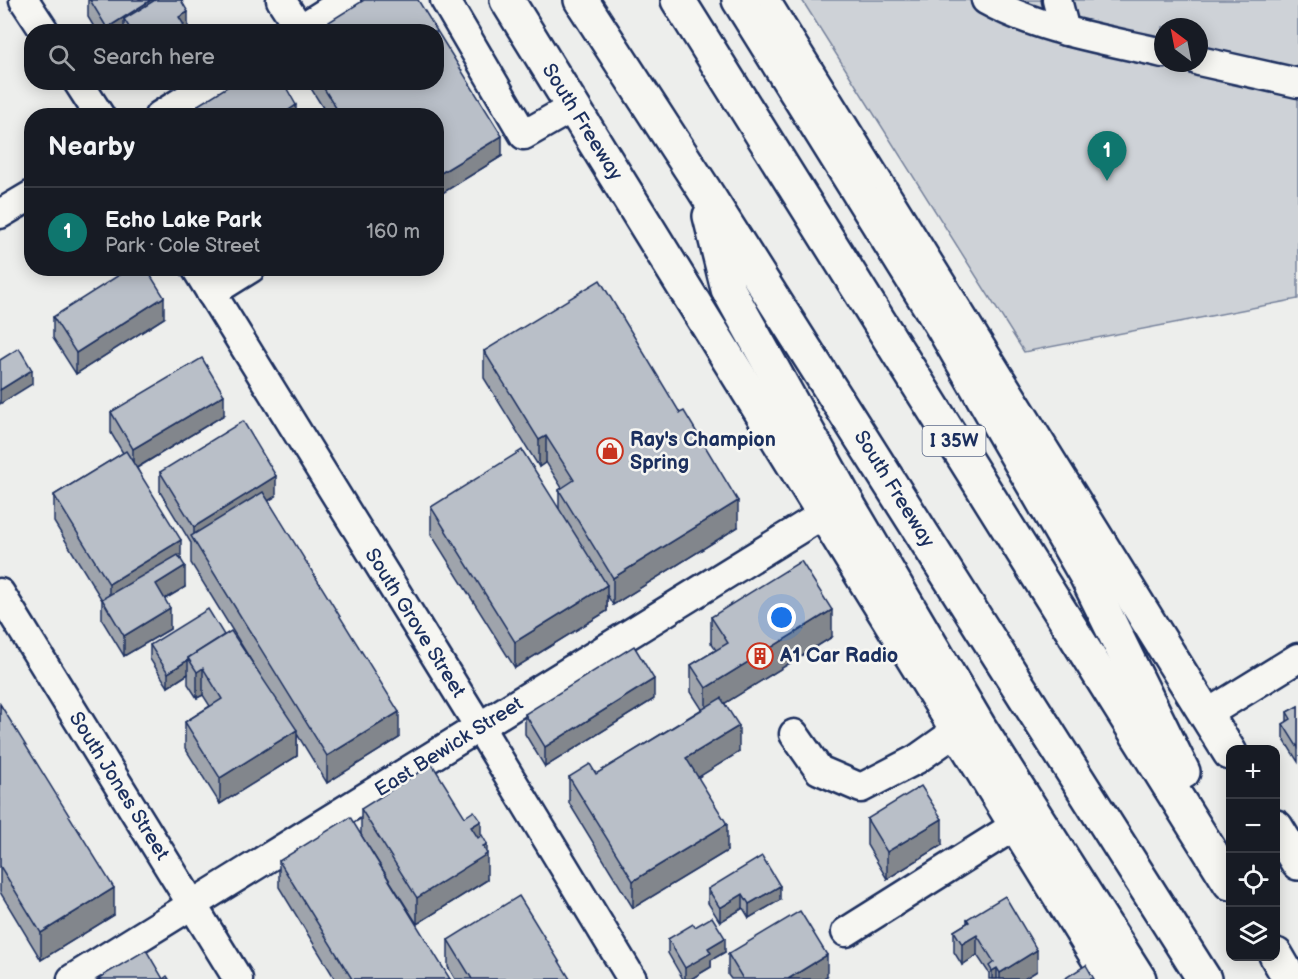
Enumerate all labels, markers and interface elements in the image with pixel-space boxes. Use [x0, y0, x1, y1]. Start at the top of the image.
north arrow [1154, 18, 1208, 72]
search box [24, 24, 444, 90]
icon: search [45, 41, 78, 74]
text: Search here [93, 44, 215, 71]
street label: South Freeway [537, 59, 627, 185]
text: Nearby [48, 132, 135, 163]
pin: 1 [1088, 132, 1126, 181]
text: Echo Lake Park [105, 207, 262, 234]
text: 1 [63, 220, 72, 244]
text: 160 m [366, 220, 420, 244]
text: Park · Cole Street [105, 234, 260, 258]
street label: South Freeway [849, 426, 939, 552]
road number: I 35W [922, 426, 986, 456]
place label: Ray's Champion Spring [630, 428, 776, 475]
shop icon: Ray's Champion Spring [595, 436, 625, 466]
street label: South Grove Street [359, 544, 471, 702]
your location [767, 603, 796, 632]
building icon: A1 Car Radio [745, 641, 775, 671]
place label: A1 Car Radio [779, 644, 898, 668]
street label: East Bewick Street [371, 692, 527, 802]
street label: South Jones Street [64, 707, 174, 865]
map controls [1226, 745, 1280, 961]
button: + [1226, 745, 1280, 799]
button: − [1226, 799, 1280, 853]
button: locate [1226, 853, 1280, 907]
button: layers [1226, 907, 1280, 961]

